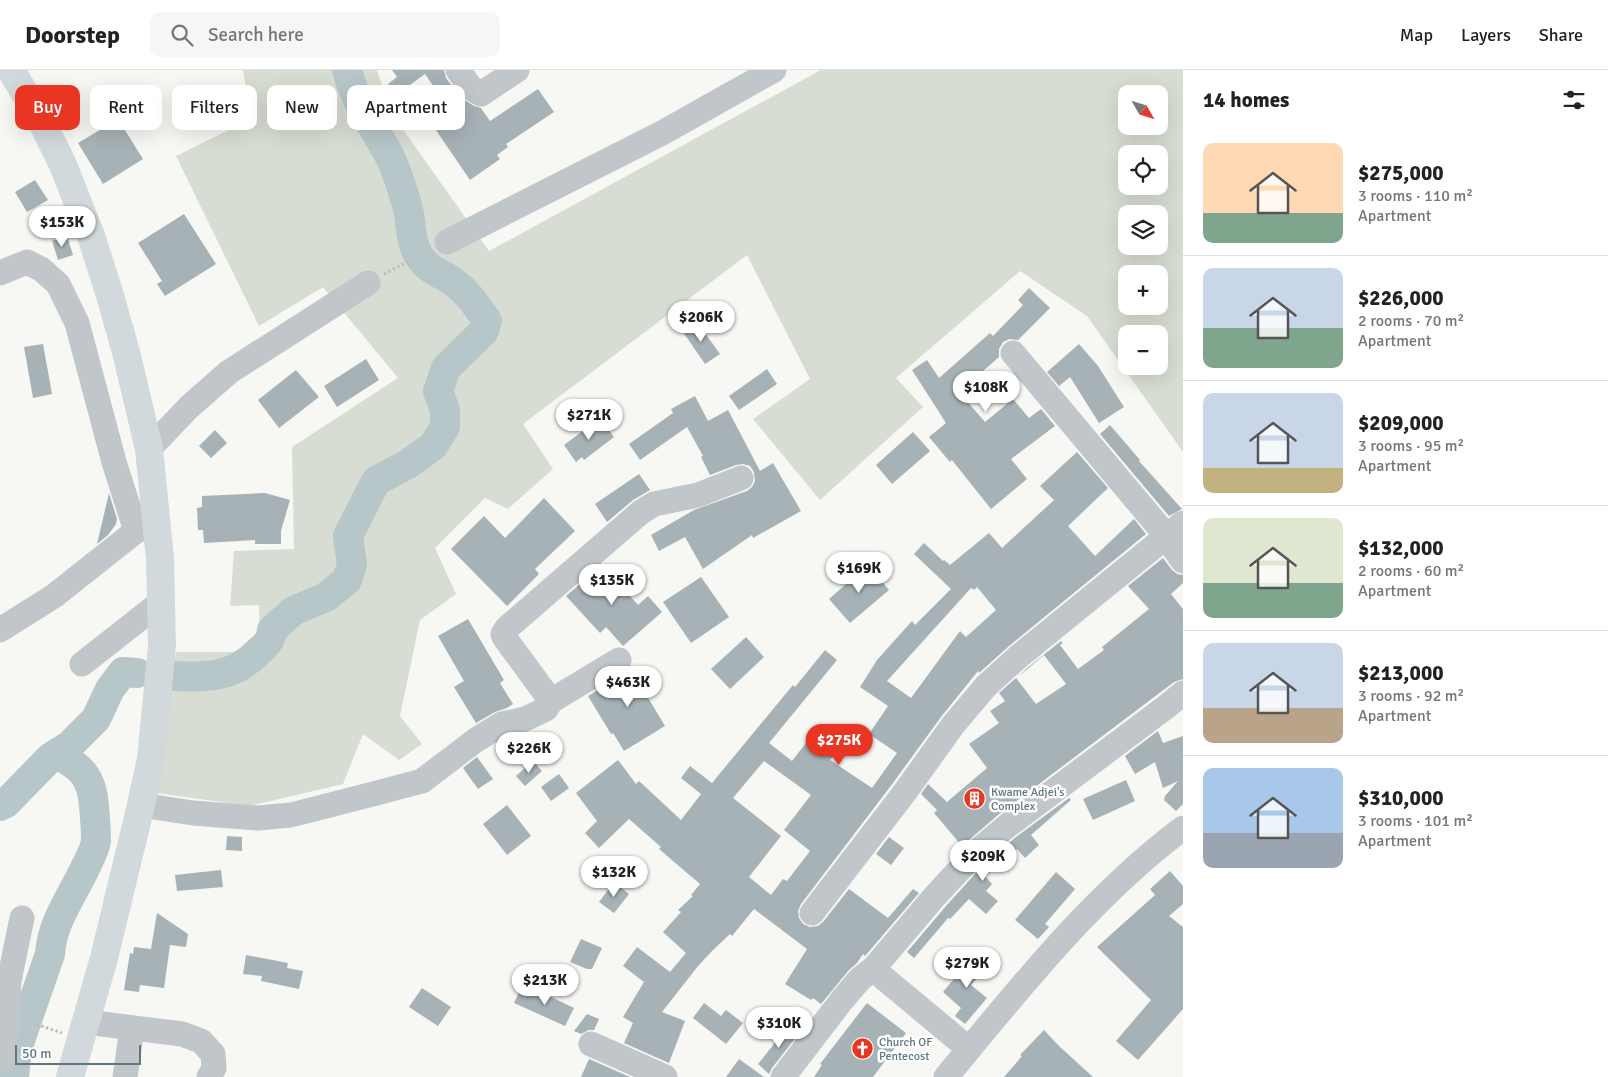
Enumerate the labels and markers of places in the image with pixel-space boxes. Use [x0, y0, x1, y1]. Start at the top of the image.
pin: $153K [27, 206, 97, 248]
pin: $206K [666, 300, 736, 343]
pin: $108K [951, 370, 1021, 413]
pin: $271K [554, 398, 624, 441]
pin: $169K [824, 552, 894, 594]
pin: $135K [577, 564, 647, 606]
pin: $463K [593, 666, 663, 708]
pin: $275K [804, 724, 874, 766]
pin: $226K [494, 732, 564, 774]
place label: Kwame Adjei's Complex [991, 785, 1065, 814]
building icon: Kwame Adjei's Complex [963, 787, 987, 811]
pin: $209K [948, 840, 1018, 882]
pin: $132K [579, 856, 649, 898]
pin: $279K [932, 946, 1002, 989]
pin: $213K [510, 964, 580, 1006]
pin: $310K [744, 1006, 814, 1049]
place label: Church OF Pentecost [879, 1035, 933, 1064]
church icon: Church OF Pentecost [851, 1037, 875, 1061]

